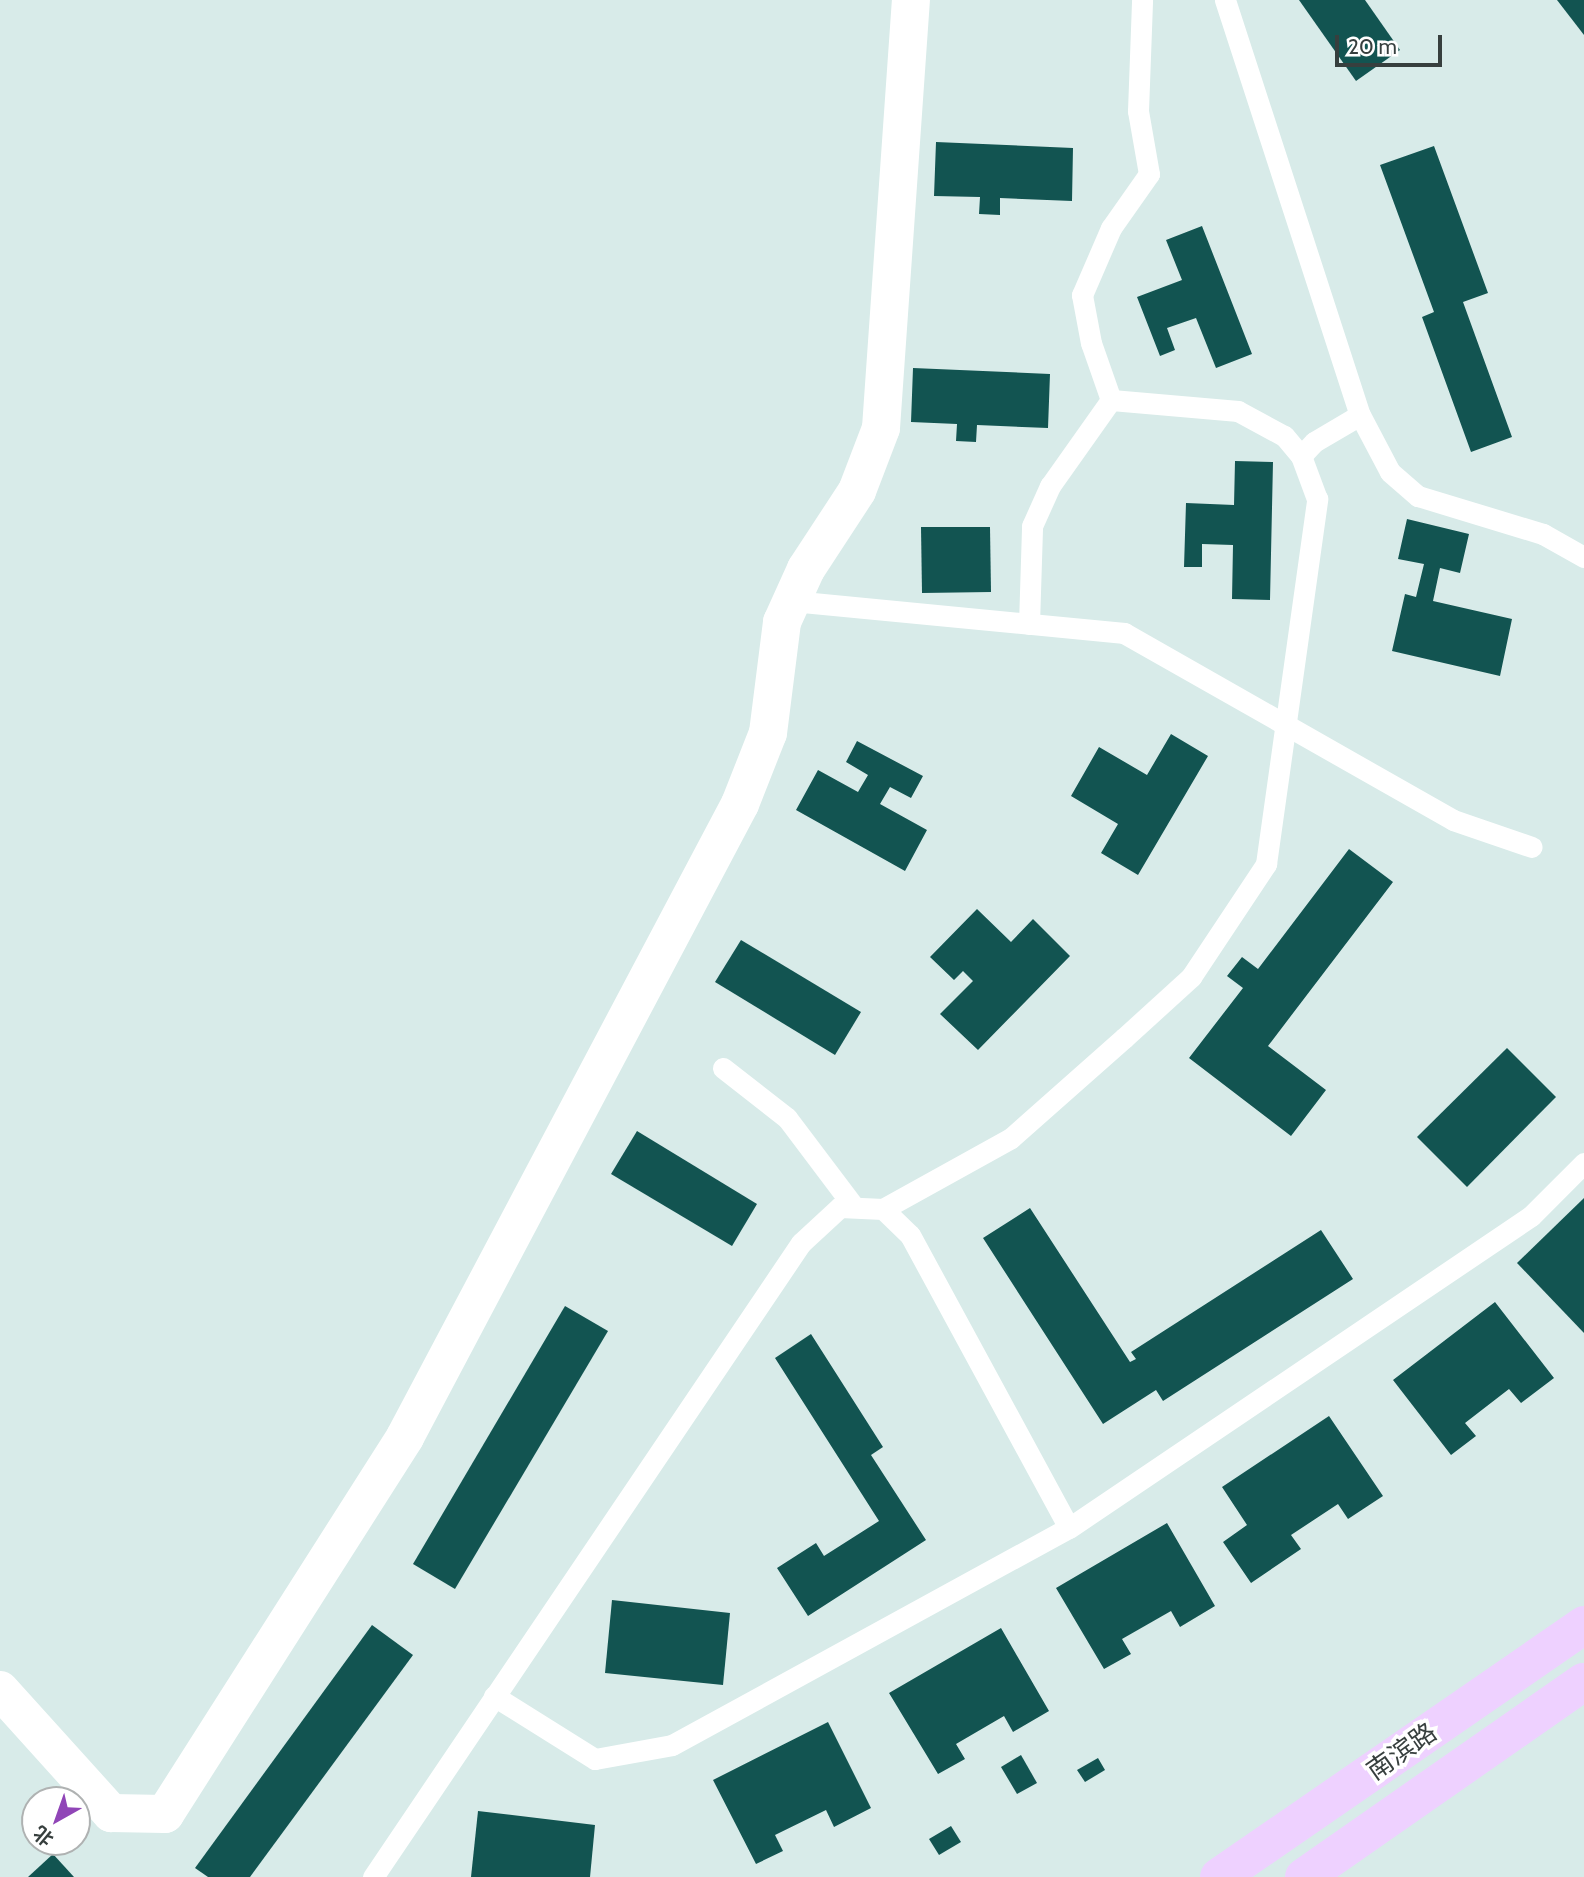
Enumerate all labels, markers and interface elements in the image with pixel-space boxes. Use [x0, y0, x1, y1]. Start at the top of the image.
scale bar [1339, 21, 1446, 65]
text: 20 m [1348, 34, 1397, 59]
street label: 南滨路 [1361, 1717, 1443, 1787]
north arrow [21, 1786, 91, 1856]
text: 北 [29, 1821, 58, 1851]

